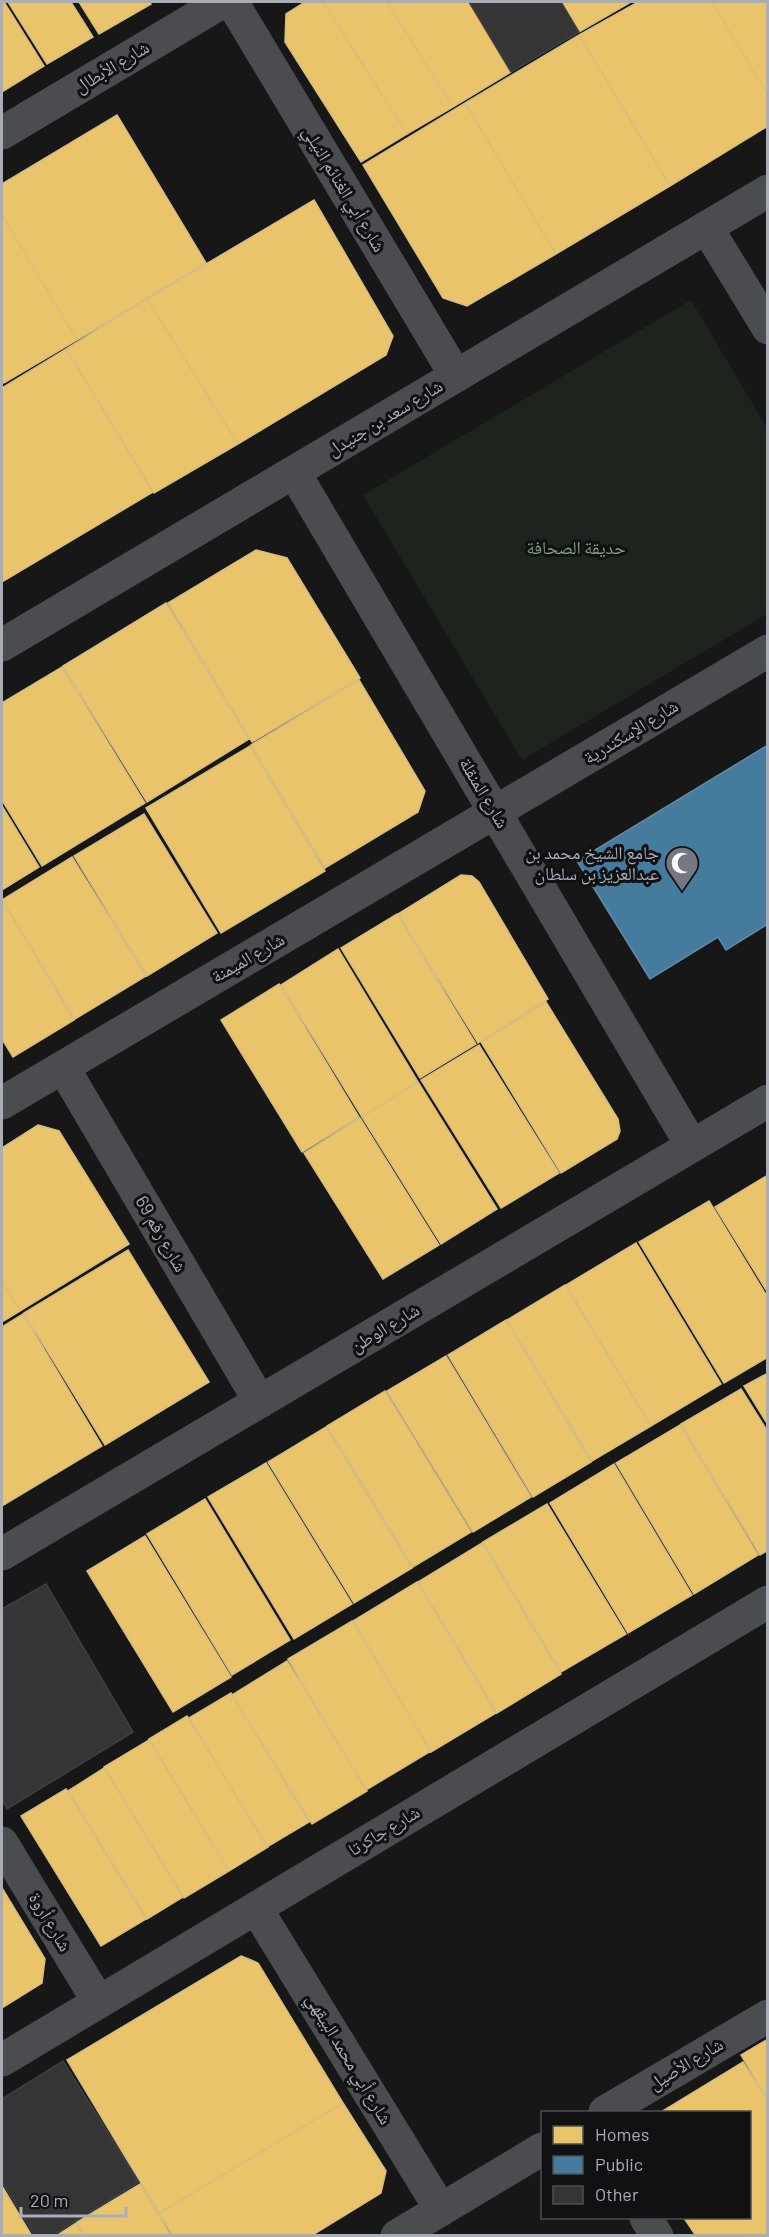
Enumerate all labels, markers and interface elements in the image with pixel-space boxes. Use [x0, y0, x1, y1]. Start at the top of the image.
street label: شارع الأبطال [70, 35, 153, 98]
street label: شارع أبي الغنائم النيلي [295, 122, 391, 258]
street label: شارع سعد بن جنيدل [323, 374, 447, 461]
park label: حديقة الصحافة [526, 536, 626, 558]
street label: شارع الإسكندرية [579, 694, 682, 769]
street label: شارع المنقلة [454, 753, 514, 832]
place label: جامع الشيخ محمد بن عبدالعزيز بن سلطان [525, 841, 659, 885]
mosque icon: جامع الشيخ محمد بن عبدالعزيز بن سلطان [664, 845, 700, 892]
street label: شارع الميمنة [207, 927, 288, 988]
street label: شارع رقم 69 [130, 1192, 192, 1276]
street label: شارع الوطن [346, 1298, 424, 1357]
street label: شارع جاكرتا [344, 1800, 424, 1861]
street label: شارع أروة [24, 1888, 77, 1955]
street label: شارع أبي محمد البيقهي [298, 1989, 398, 2130]
street label: شارع الأصيل [644, 2032, 727, 2095]
legend [541, 2111, 751, 2219]
text: Homes [595, 2123, 649, 2145]
text: Public [595, 2153, 643, 2175]
scale bar [21, 2180, 126, 2218]
text: Other [595, 2183, 639, 2205]
text: 20 m [30, 2189, 68, 2211]

